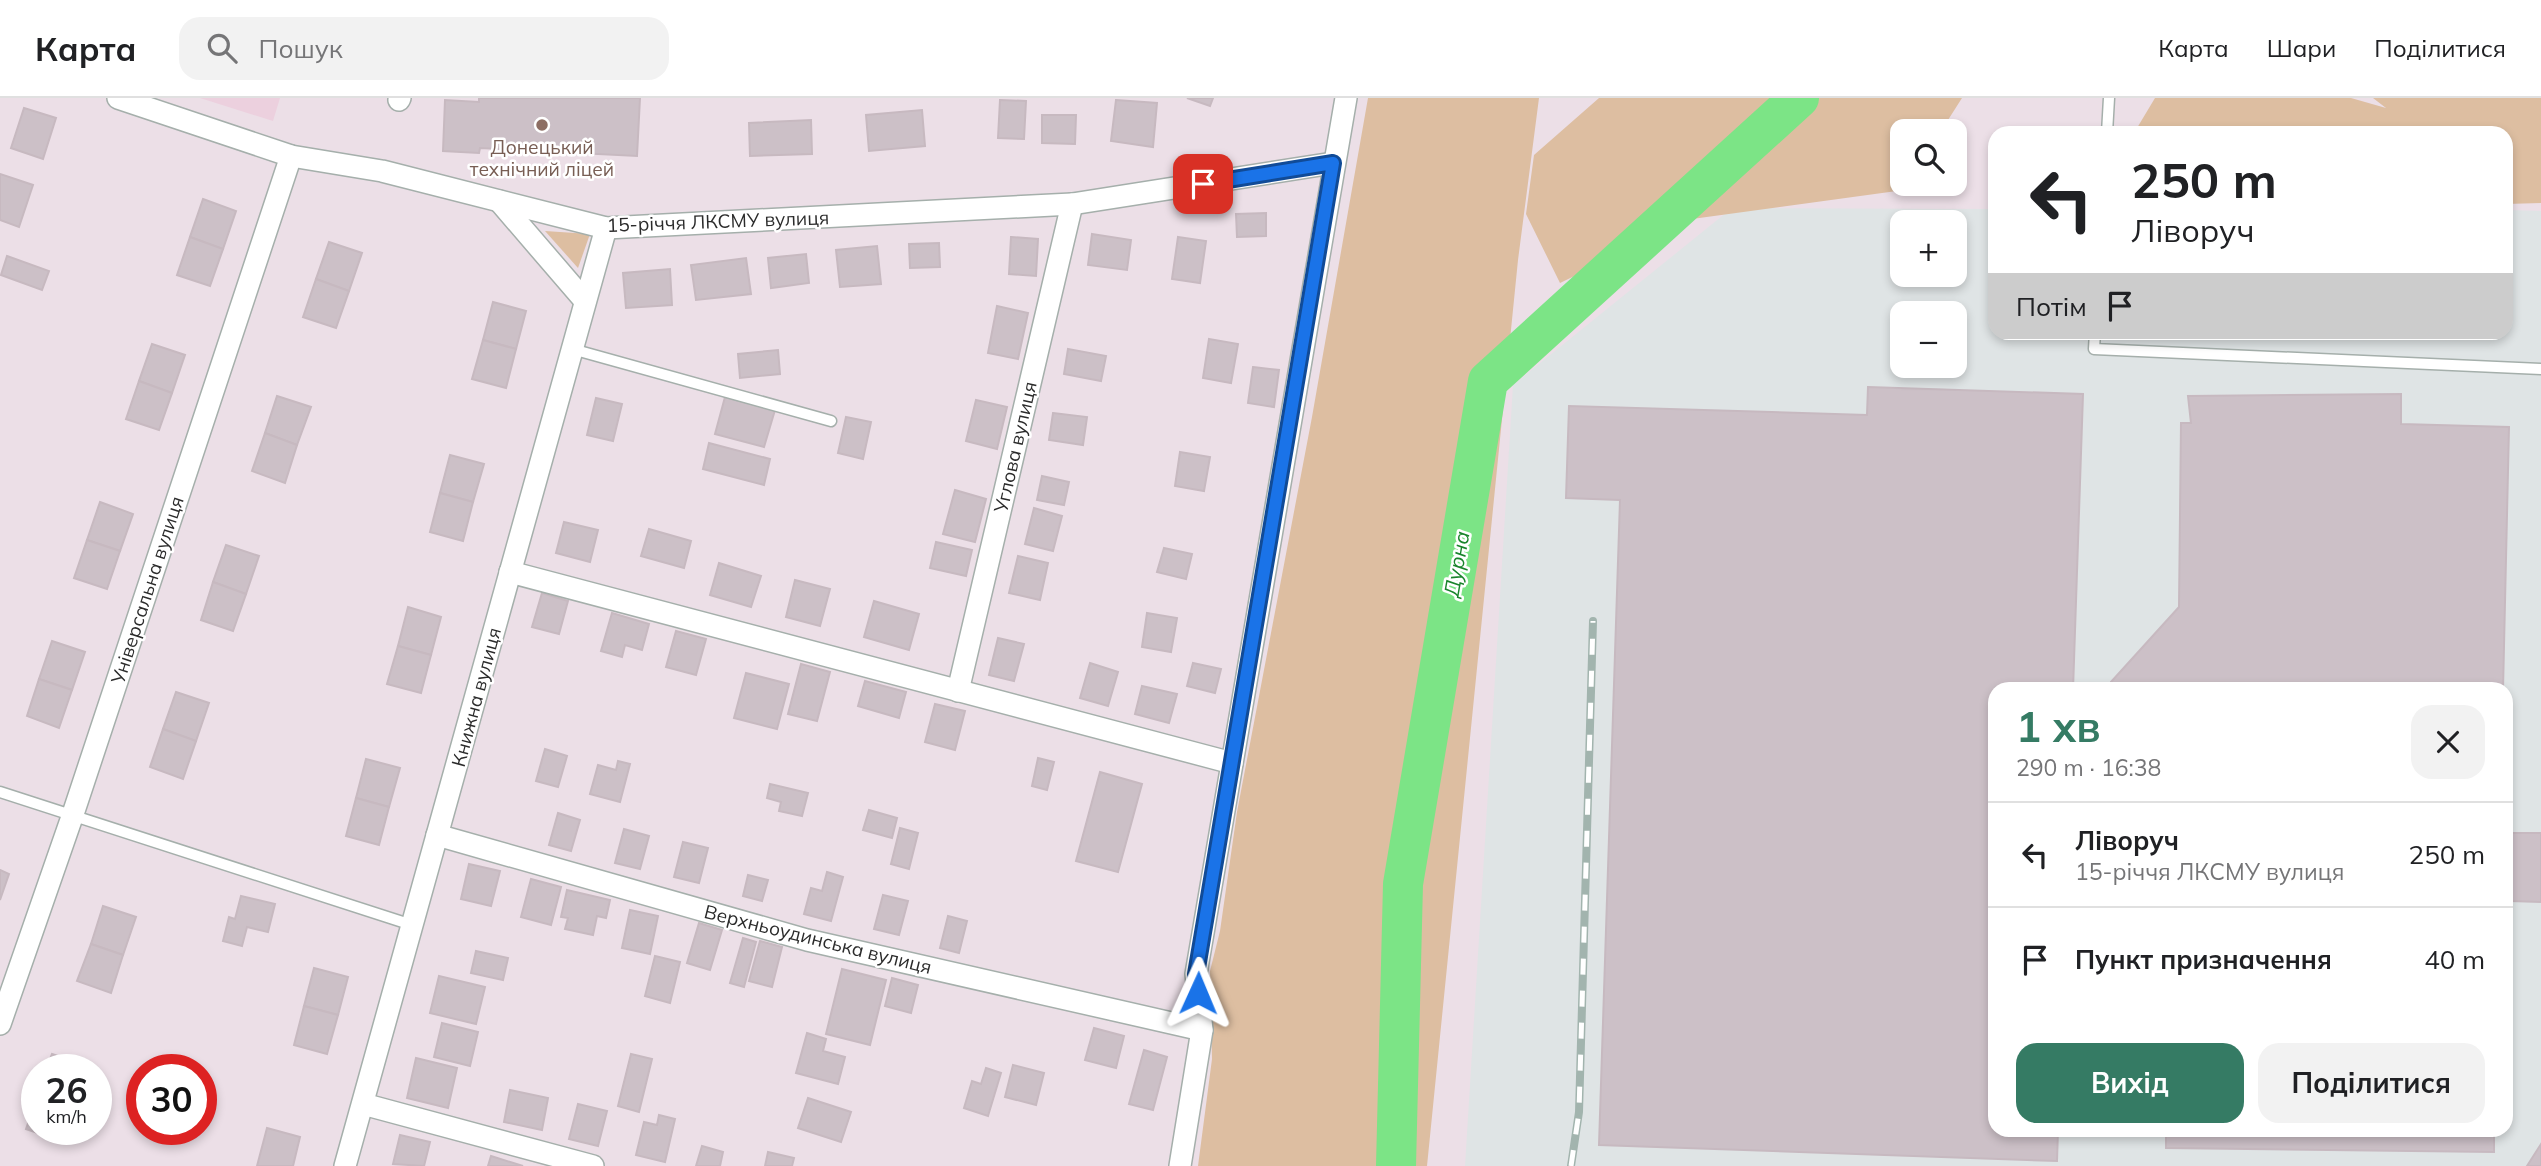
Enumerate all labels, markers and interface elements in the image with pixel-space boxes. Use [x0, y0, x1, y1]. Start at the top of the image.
search box [179, 17, 669, 80]
text: Карта [35, 28, 137, 69]
icon: search [203, 29, 241, 67]
text: Пошук [259, 32, 343, 65]
text: Карта [2158, 33, 2229, 63]
text: Шари [2267, 33, 2336, 63]
text: Поділитися [2374, 33, 2506, 63]
marker: Донецький технічний ліцей [534, 117, 550, 133]
map controls [1890, 119, 1967, 378]
button: search [1890, 119, 1967, 196]
place label: Донецький технічний ліцей [470, 135, 614, 181]
text: 250 m [2131, 149, 2277, 210]
pin [1173, 154, 1233, 214]
icon: left [2016, 154, 2107, 245]
icon: arrive [1184, 165, 1222, 203]
street label: 15-річчя ЛКСМУ вулиця [606, 205, 830, 237]
button: + [1890, 210, 1967, 287]
text: Ліворуч [2131, 210, 2254, 250]
icon: arrive [2101, 287, 2139, 325]
text: Потім [2016, 290, 2087, 323]
button: − [1890, 301, 1967, 378]
street label: Углова вулиця [988, 379, 1042, 516]
street label: Універсальна вулиця [105, 493, 189, 688]
water label: Дурна [1437, 529, 1475, 601]
street label: Книжна вулиця [446, 625, 506, 769]
text: 1 хв [2016, 700, 2101, 753]
button: close [2411, 705, 2485, 779]
text: 290 m · 16:38 [2016, 753, 2161, 782]
text: Ліворуч [2075, 824, 2179, 857]
icon: left [2016, 836, 2054, 874]
text: 250 m [2409, 838, 2485, 871]
text: 15-річчя ЛКСМУ вулиця [2075, 857, 2344, 886]
street label: Верхньоудинська вулиця [702, 899, 934, 979]
icon: arrive [2016, 941, 2054, 979]
text: Пункт призначення [2075, 943, 2332, 976]
text: 40 m [2424, 943, 2485, 976]
position arrow [1161, 956, 1235, 1030]
button: Вихід [2016, 1043, 2244, 1123]
button: Поділитися [2258, 1043, 2485, 1123]
speed limit sign: 30 [126, 1054, 217, 1145]
text: 26 [45, 1068, 88, 1112]
text: km/h [46, 1105, 87, 1128]

